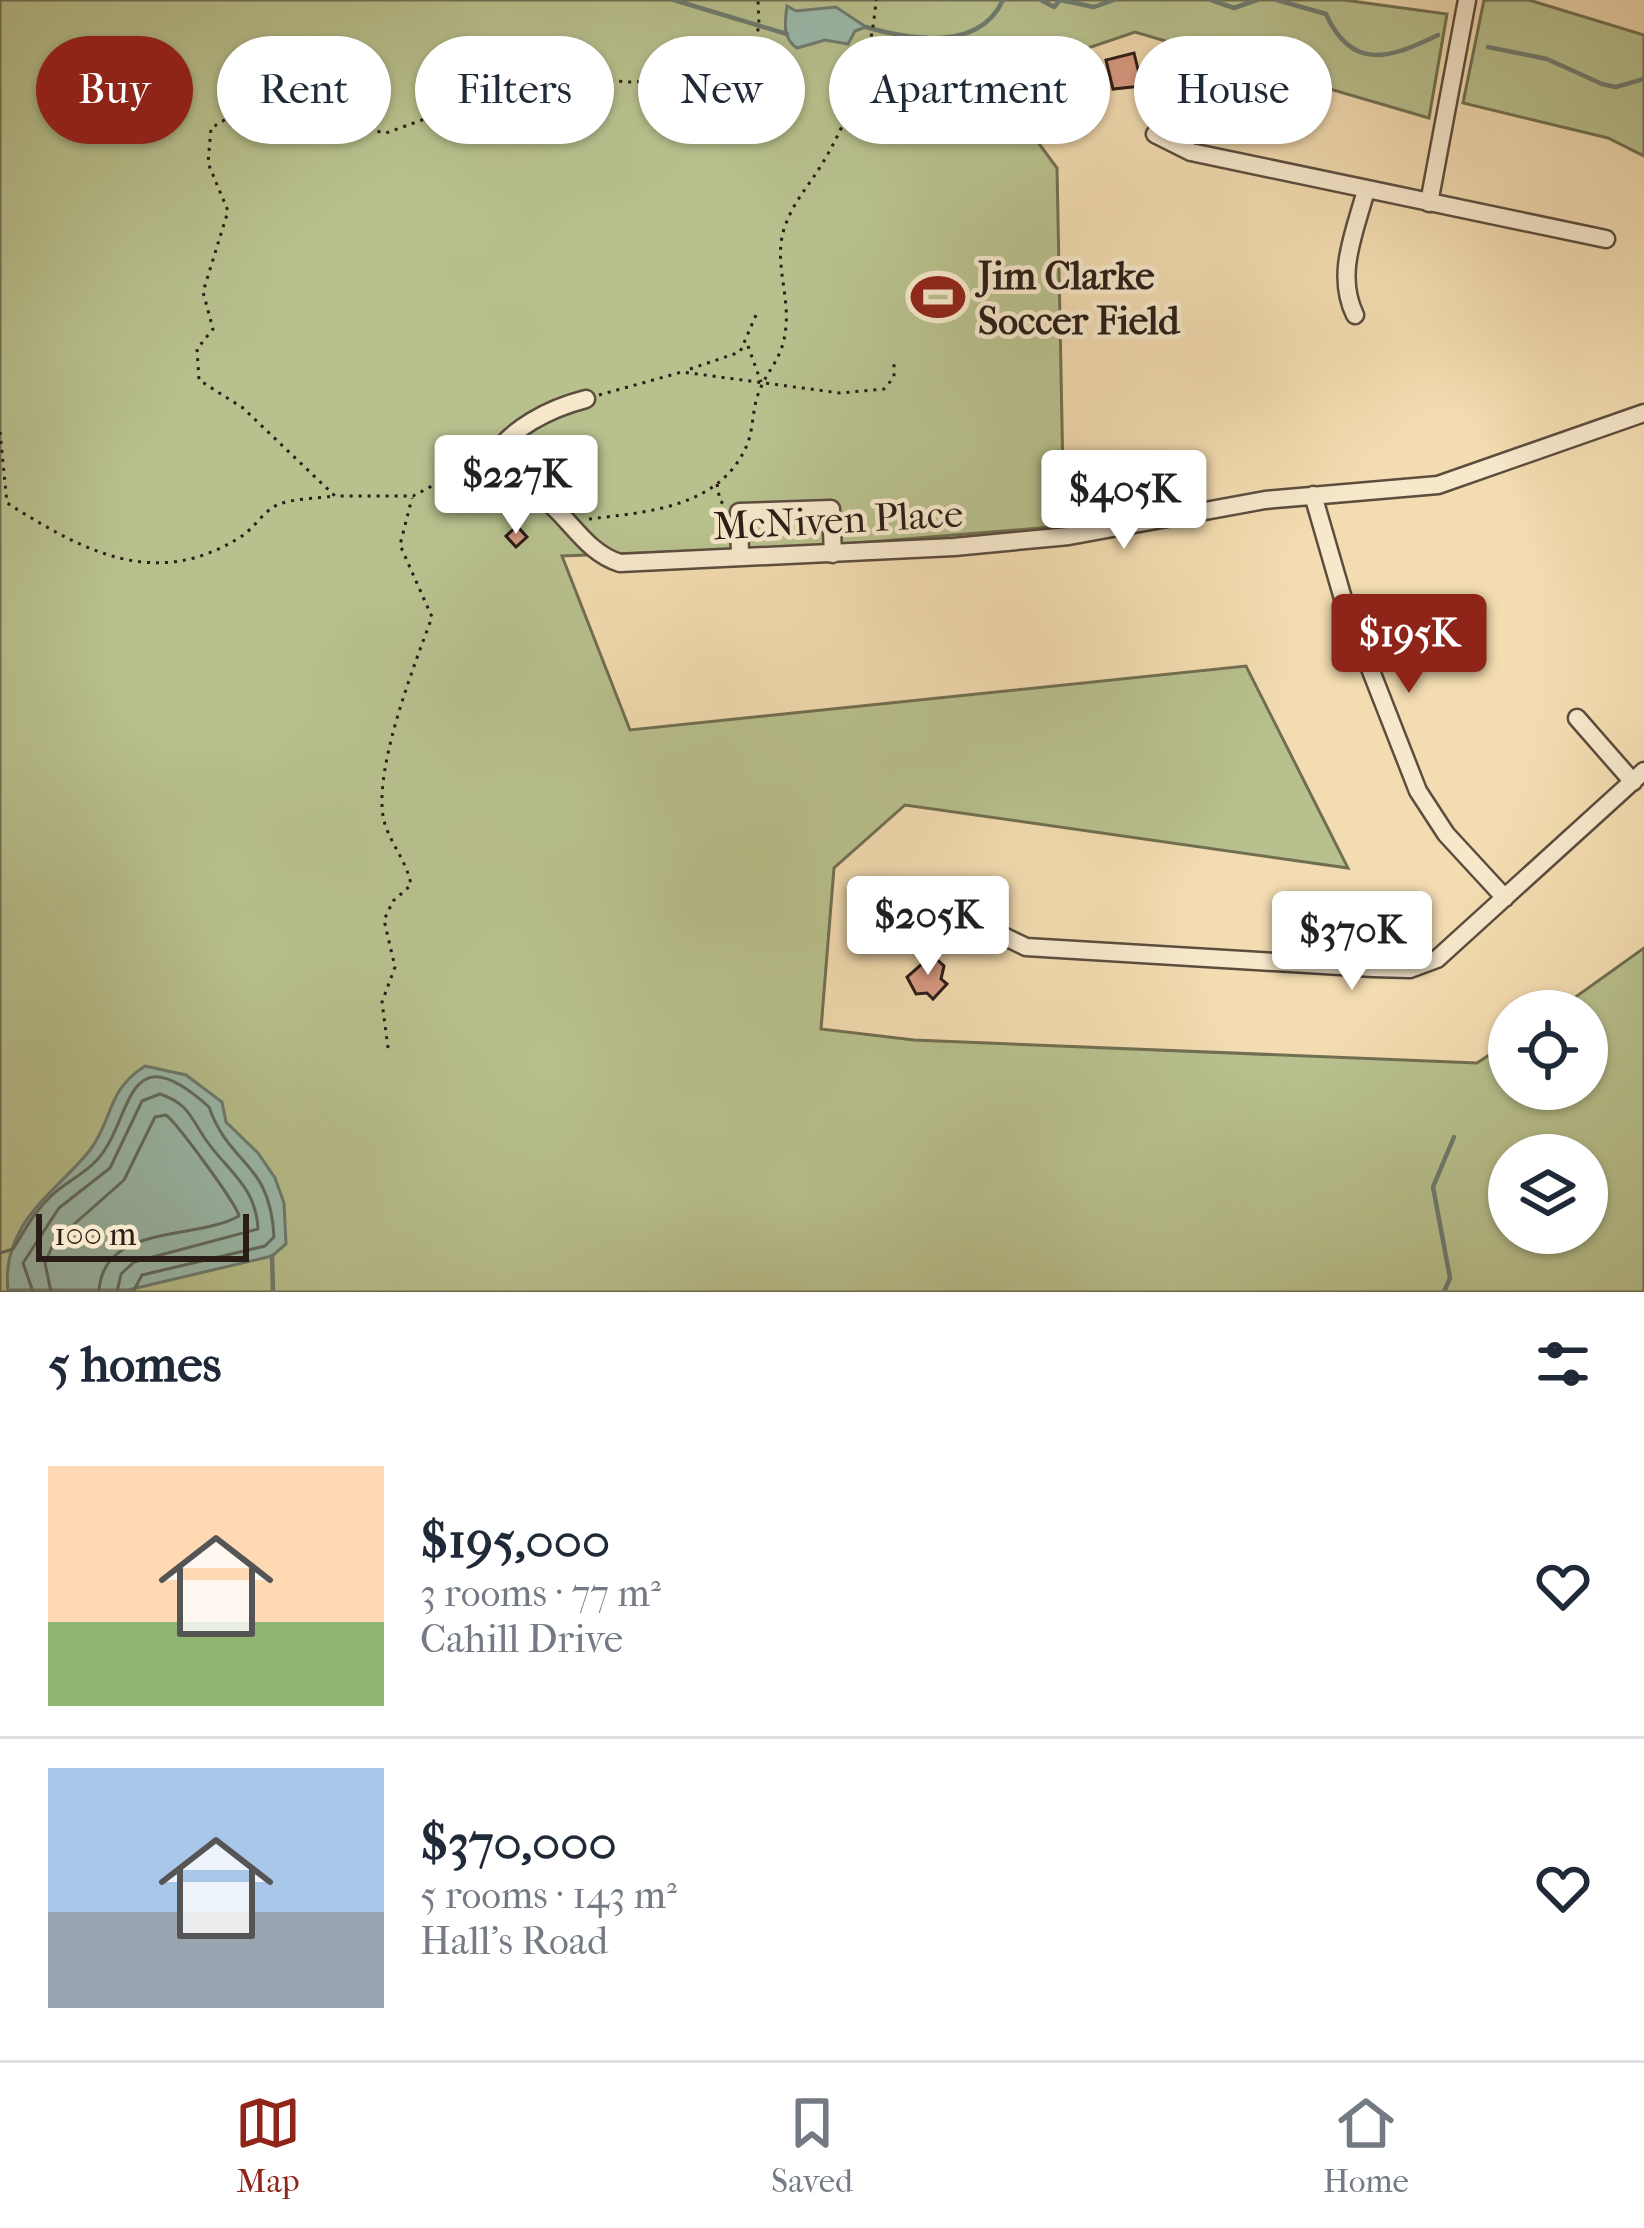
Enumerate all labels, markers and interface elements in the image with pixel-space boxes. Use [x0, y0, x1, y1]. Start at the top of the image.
chip: Buy [36, 36, 193, 144]
chip: Rent [217, 36, 391, 144]
chip: Filters [415, 36, 614, 144]
chip: New [638, 36, 805, 144]
chip: Apartment [829, 36, 1110, 144]
chip: House [1134, 36, 1332, 144]
place label: Jim Clarke Soccer Field [974, 253, 1181, 344]
sports icon: Jim Clarke Soccer Field [909, 268, 967, 326]
pin: $227K [432, 435, 600, 537]
pin: $405K [1040, 450, 1208, 552]
text: $227K [462, 451, 570, 497]
text: $405K [1068, 466, 1180, 512]
street label: McNiven Place [712, 490, 964, 550]
pin: $195K [1325, 594, 1493, 696]
text: $195K [1358, 610, 1460, 656]
pin: $205K [844, 876, 1012, 978]
pin: $370K [1268, 891, 1436, 993]
text: $205K [874, 892, 982, 938]
text: $370K [1299, 907, 1405, 953]
map controls [1488, 990, 1608, 1254]
button: locate [1488, 990, 1608, 1110]
button: layers [1488, 1134, 1608, 1254]
scale bar [36, 1208, 249, 1261]
text: 100 m [54, 1215, 137, 1254]
icon: filters [1530, 1331, 1596, 1397]
text: 5 homes [48, 1334, 221, 1394]
text: $195,000 [420, 1510, 610, 1570]
icon: home [144, 1514, 288, 1658]
icon: heart [1530, 1553, 1596, 1619]
text: 3 rooms · 77 m² [420, 1570, 661, 1616]
text: Cahill Drive [420, 1616, 623, 1662]
text: $370,000 [420, 1812, 617, 1872]
icon: home [144, 1816, 288, 1960]
icon: heart [1530, 1855, 1596, 1921]
text: 5 rooms · 143 m² [420, 1872, 677, 1918]
text: Hall's Road [420, 1918, 608, 1964]
tab: Map [235, 2090, 301, 2201]
tab: Saved [771, 2090, 853, 2201]
tab: Home [1323, 2090, 1409, 2201]

